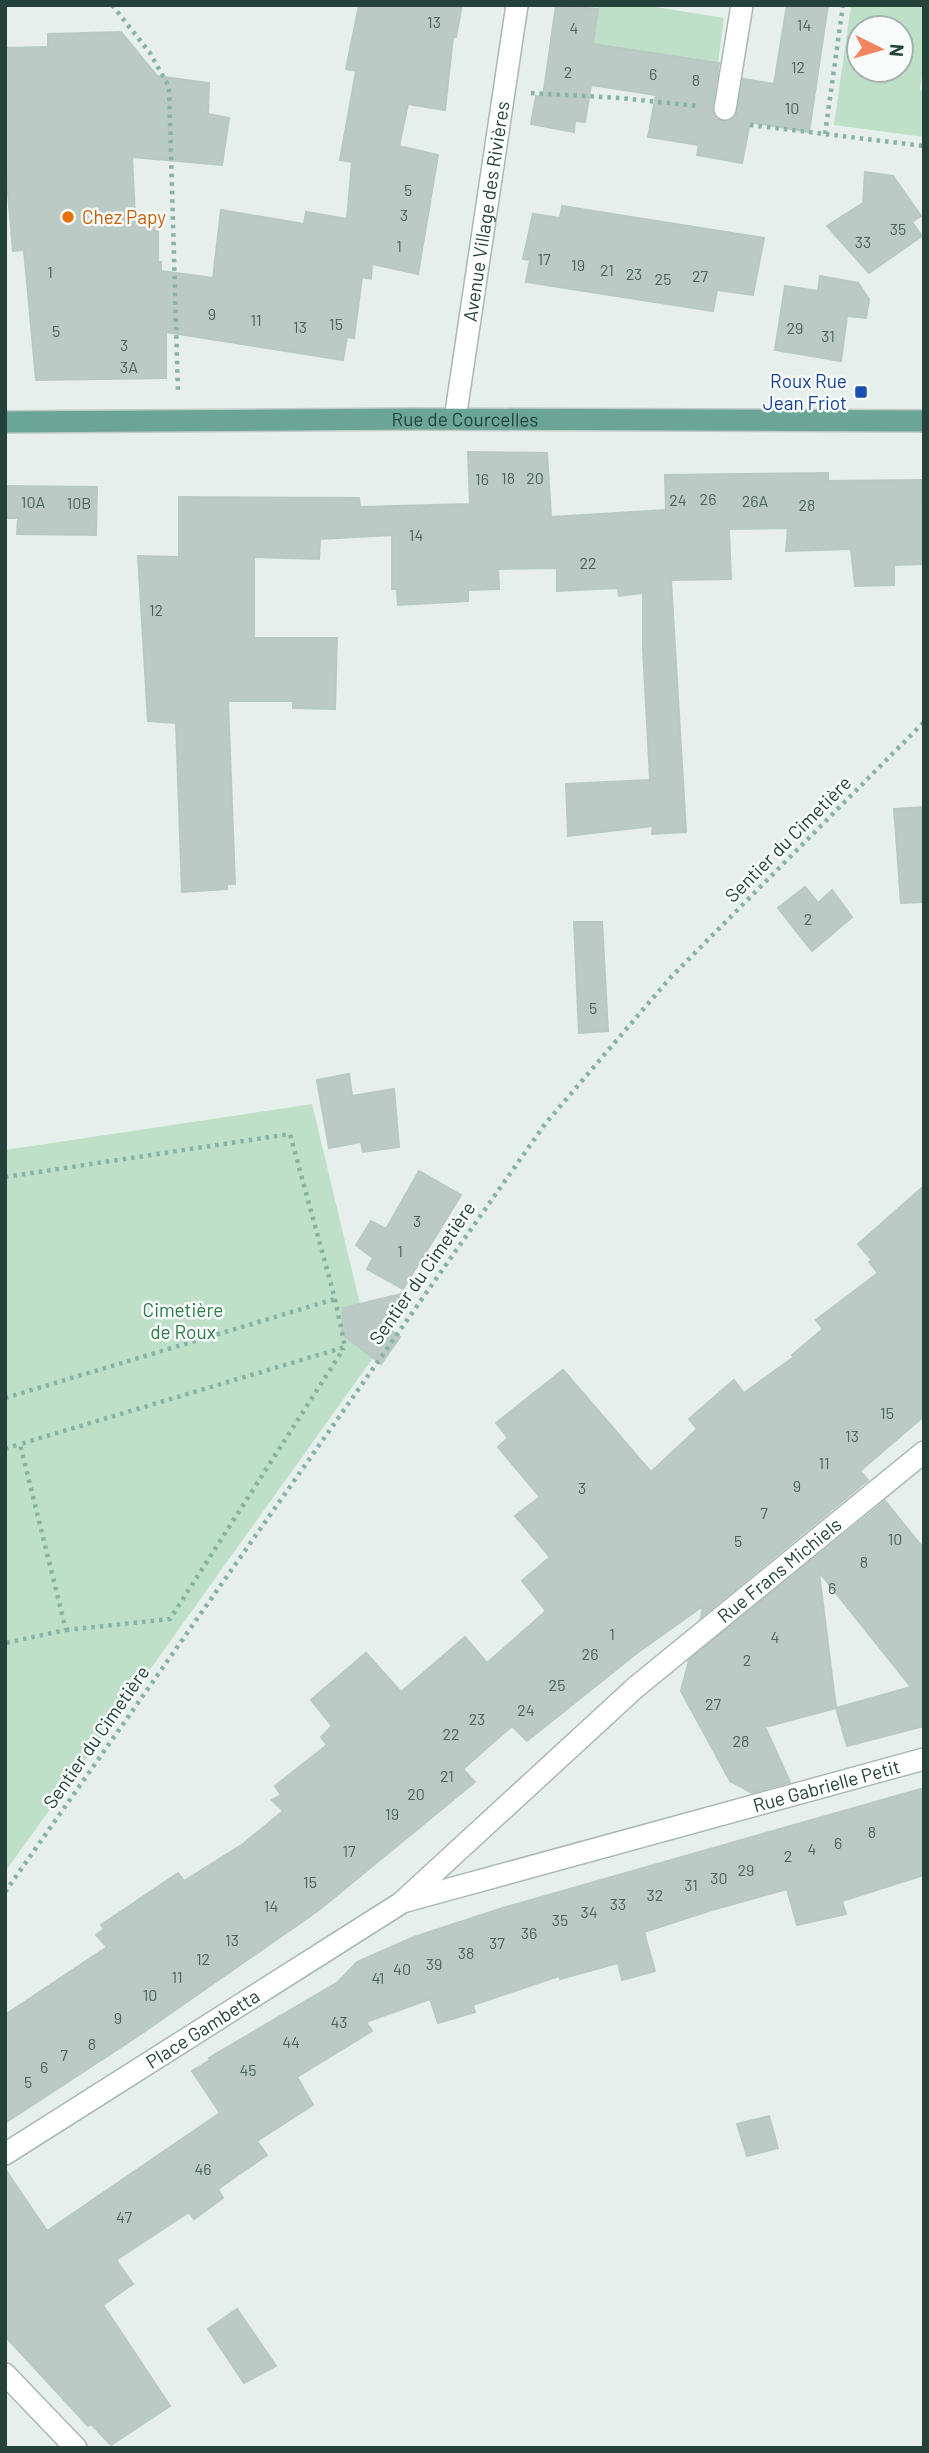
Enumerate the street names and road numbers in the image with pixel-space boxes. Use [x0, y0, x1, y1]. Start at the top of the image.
street label: Avenue Village des Rivières [458, 99, 513, 323]
street label: Rue de Courcelles [391, 407, 538, 430]
street label: Sentier du Cimetière [720, 771, 856, 907]
street label: Sentier du Cimetière [364, 1197, 480, 1349]
street label: Rue Frans Michiels [712, 1512, 846, 1627]
street label: Sentier du Cimetière [38, 1661, 154, 1813]
street label: Rue Gabrielle Petit [750, 1754, 903, 1816]
street label: Place Gambetta [141, 1984, 263, 2073]

